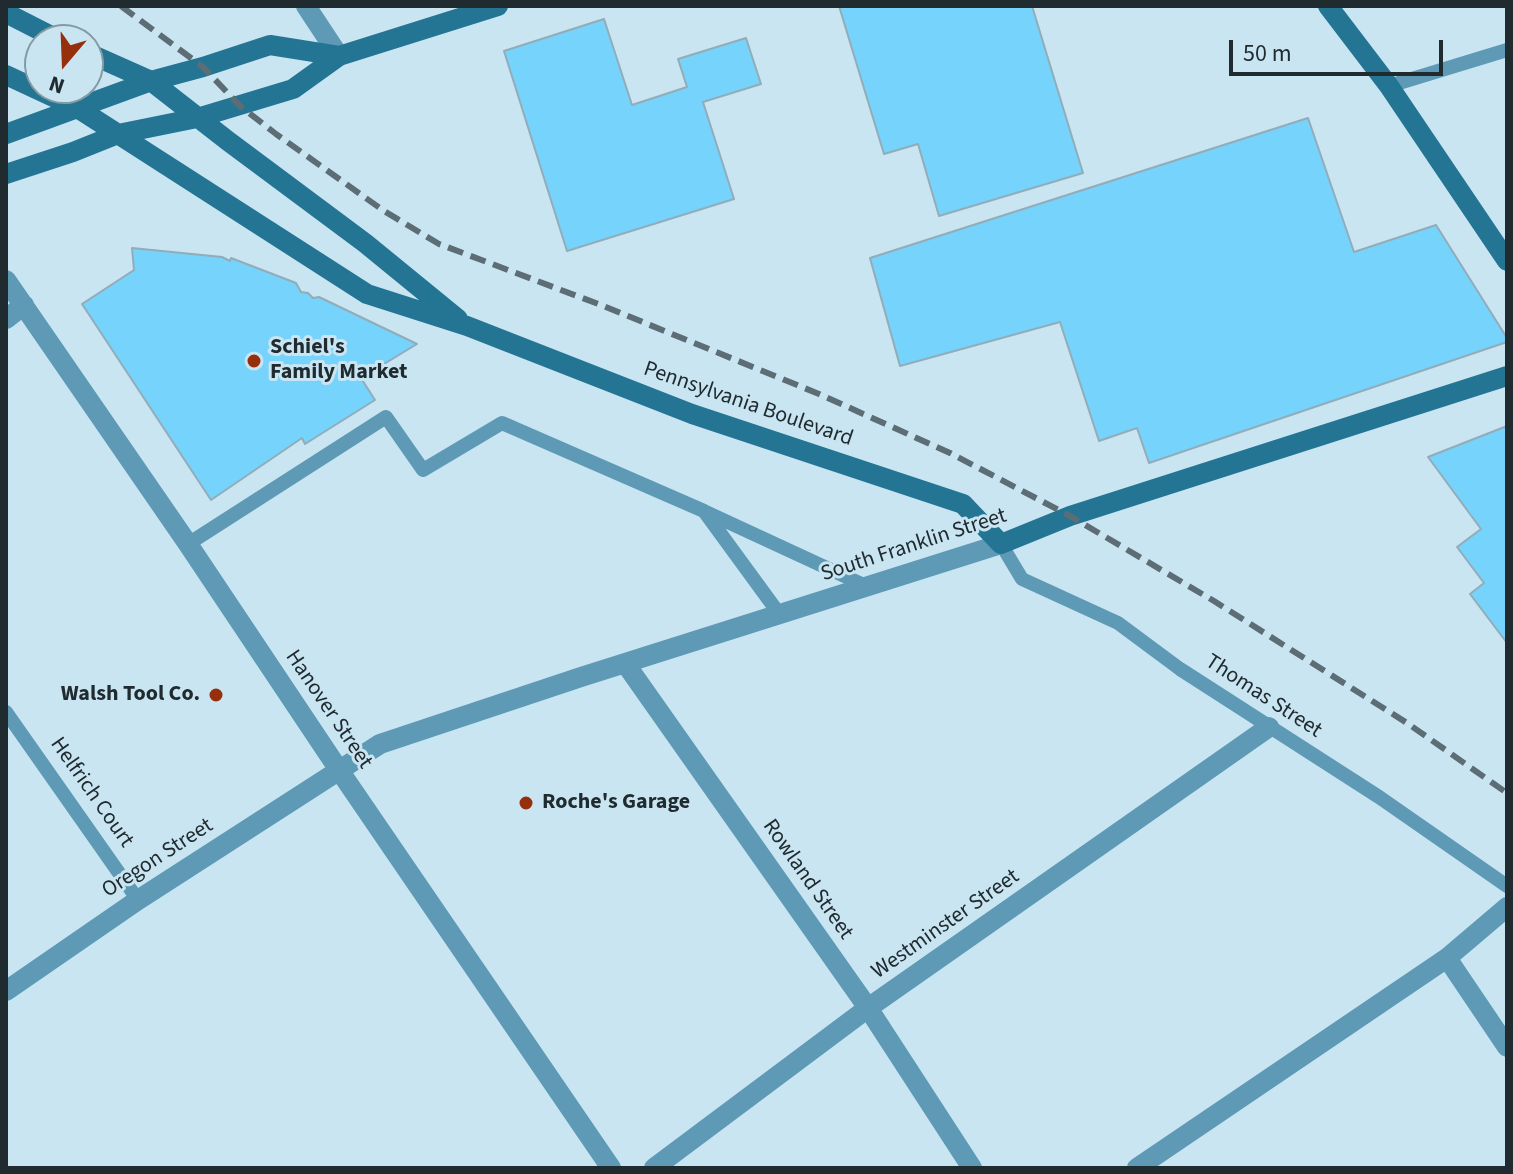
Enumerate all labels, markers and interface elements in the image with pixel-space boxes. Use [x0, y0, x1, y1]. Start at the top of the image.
north arrow [24, 24, 104, 104]
scale bar [1233, 24, 1447, 74]
text: 50 m [1243, 36, 1292, 71]
text: N [45, 67, 69, 102]
place label: Schiel's Family Market [270, 335, 408, 386]
marker: Schiel's Family Market [245, 352, 263, 370]
street label: Pennsylvania Boulevard [640, 357, 856, 453]
street label: South Franklin Street [818, 504, 1010, 588]
street label: Hanover Street [279, 646, 377, 774]
street label: Thomas Street [1200, 650, 1326, 744]
place label: Walsh Tool Co. [61, 682, 200, 708]
marker: Walsh Tool Co. [207, 686, 225, 704]
street label: Helfrich Court [43, 733, 139, 853]
place label: Roche's Garage [542, 790, 690, 816]
marker: Roche's Garage [517, 794, 535, 812]
street label: Oregon Street [98, 813, 218, 905]
street label: Rowland Street [756, 815, 858, 945]
street label: Westminster Street [867, 864, 1025, 986]

